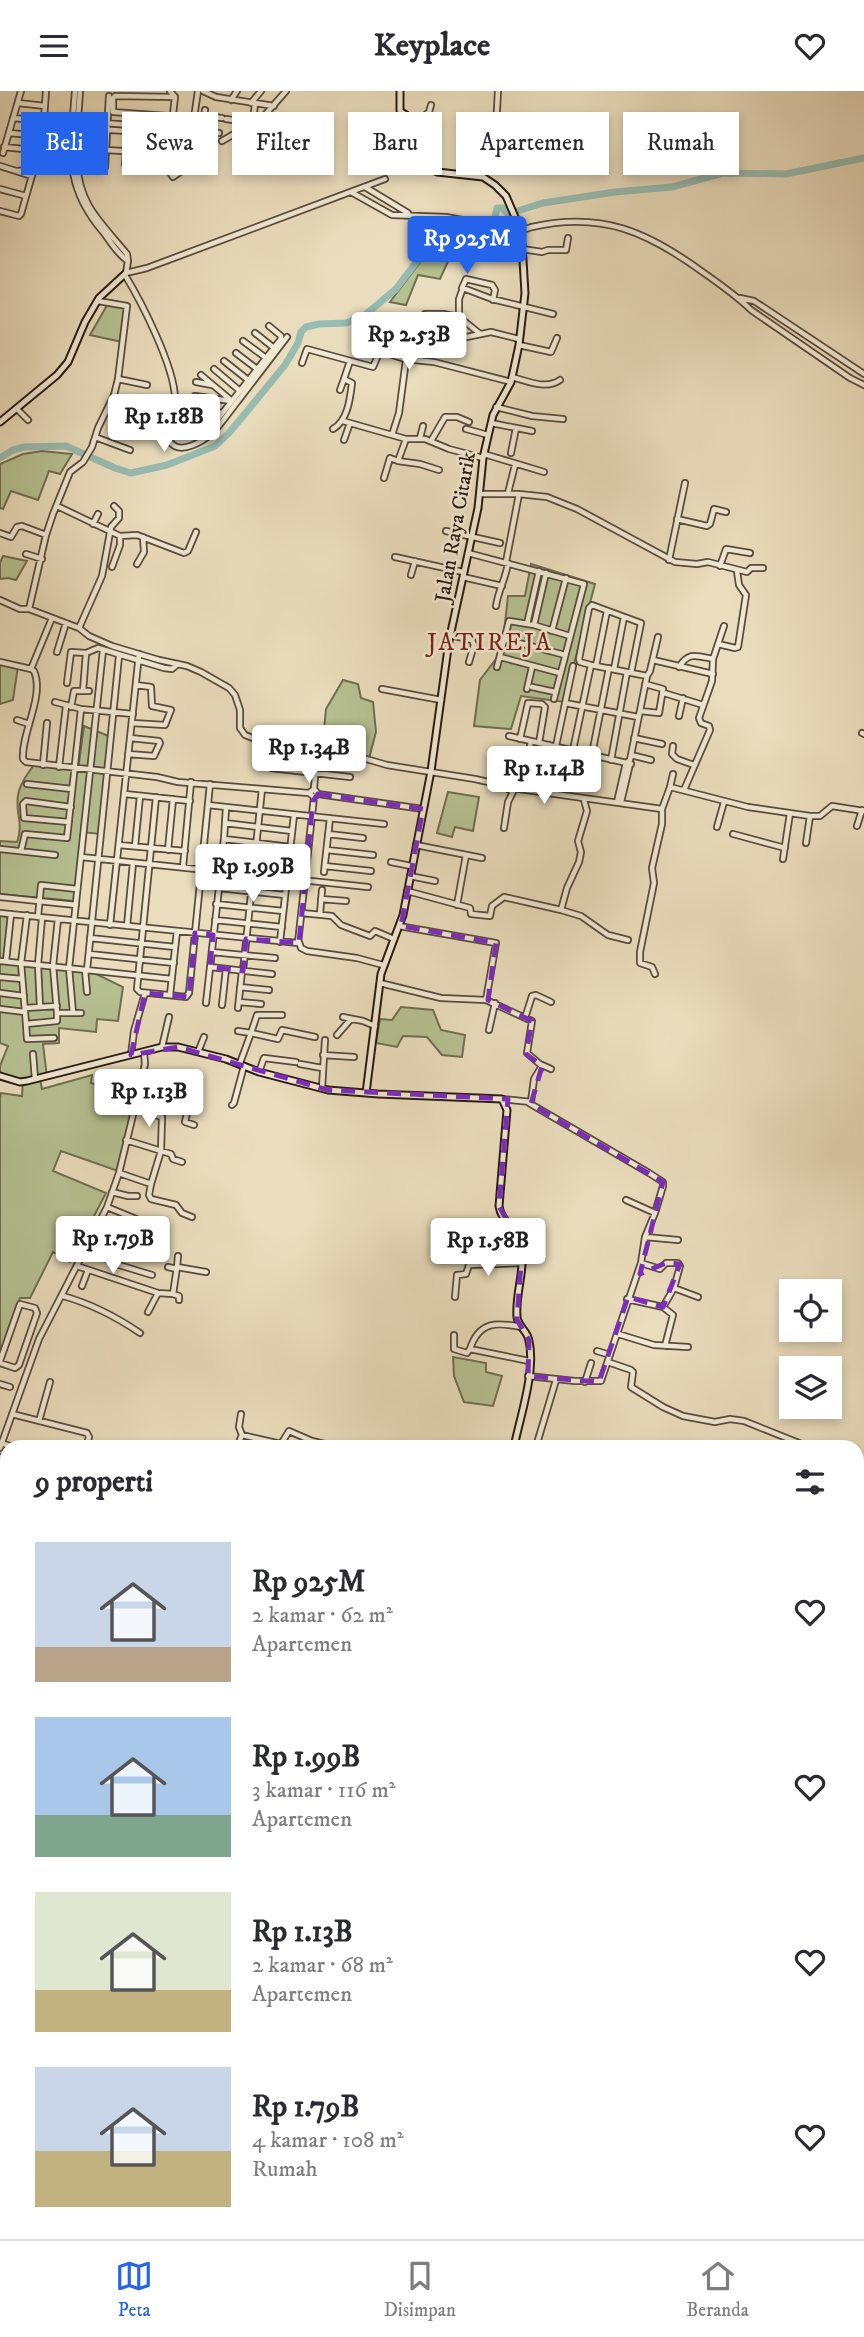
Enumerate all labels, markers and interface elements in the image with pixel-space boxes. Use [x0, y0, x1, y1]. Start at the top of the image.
text: Keyplace [374, 26, 490, 66]
icon: menu [35, 27, 73, 65]
icon: heart [791, 27, 829, 65]
chip: Beli [21, 112, 108, 175]
chip: Sewa [122, 112, 218, 175]
chip: Filter [232, 112, 334, 175]
chip: Baru [348, 112, 442, 175]
chip: Apartemen [456, 112, 609, 175]
chip: Rumah [623, 112, 739, 175]
pin: Rp 925M [402, 216, 532, 276]
text: Rp 925M [424, 224, 510, 253]
pin: Rp 2.53B [337, 313, 481, 372]
text: Rp 2.53B [367, 320, 451, 349]
pin: Rp 1.18B [92, 395, 236, 454]
text: Rp 1.18B [124, 402, 204, 431]
street label: Jalan Raya Citarik [430, 449, 482, 606]
district label: JATIREJA [425, 628, 553, 658]
pin: Rp 1.34B [237, 725, 381, 785]
text: Rp 1.34B [268, 733, 350, 762]
pin: Rp 1.14B [472, 747, 616, 806]
text: Rp 1.14B [503, 754, 585, 783]
pin: Rp 1.99B [181, 845, 325, 904]
text: Rp 1.99B [211, 852, 295, 881]
pin: Rp 1.13B [77, 1069, 221, 1129]
text: Rp 1.13B [110, 1077, 188, 1106]
pin: Rp 1.79B [41, 1217, 185, 1276]
pin: Rp 1.58B [416, 1219, 560, 1278]
text: Rp 1.79B [72, 1224, 154, 1253]
text: Rp 1.58B [447, 1226, 529, 1255]
map controls [779, 1279, 842, 1419]
button: locate [779, 1279, 842, 1342]
button: layers [779, 1356, 842, 1419]
icon: filters [791, 1463, 829, 1501]
text: 9 properti [35, 1464, 153, 1501]
text: Rp 925M [252, 1564, 365, 1601]
icon: home [91, 1570, 175, 1654]
icon: heart [791, 1593, 829, 1631]
text: 2 kamar · 62 m² [252, 1601, 393, 1630]
text: Apartemen [252, 1630, 352, 1659]
text: Rp 1.99B [252, 1739, 361, 1776]
icon: home [91, 1745, 175, 1829]
icon: heart [791, 1768, 829, 1806]
text: 3 kamar · 116 m² [252, 1776, 395, 1805]
text: Apartemen [252, 1805, 352, 1834]
text: Rp 1.13B [252, 1914, 353, 1951]
icon: home [91, 1920, 175, 2004]
icon: heart [791, 1943, 829, 1981]
text: 2 kamar · 68 m² [252, 1951, 393, 1980]
text: Apartemen [252, 1980, 352, 2009]
text: Rp 1.79B [252, 2089, 360, 2126]
icon: home [91, 2095, 175, 2179]
icon: heart [791, 2118, 829, 2156]
text: 4 kamar · 108 m² [252, 2126, 404, 2155]
text: Rumah [252, 2155, 318, 2184]
tab: Peta [115, 2257, 153, 2322]
tab: Disimpan [384, 2257, 456, 2322]
tab: Beranda [686, 2257, 749, 2322]

